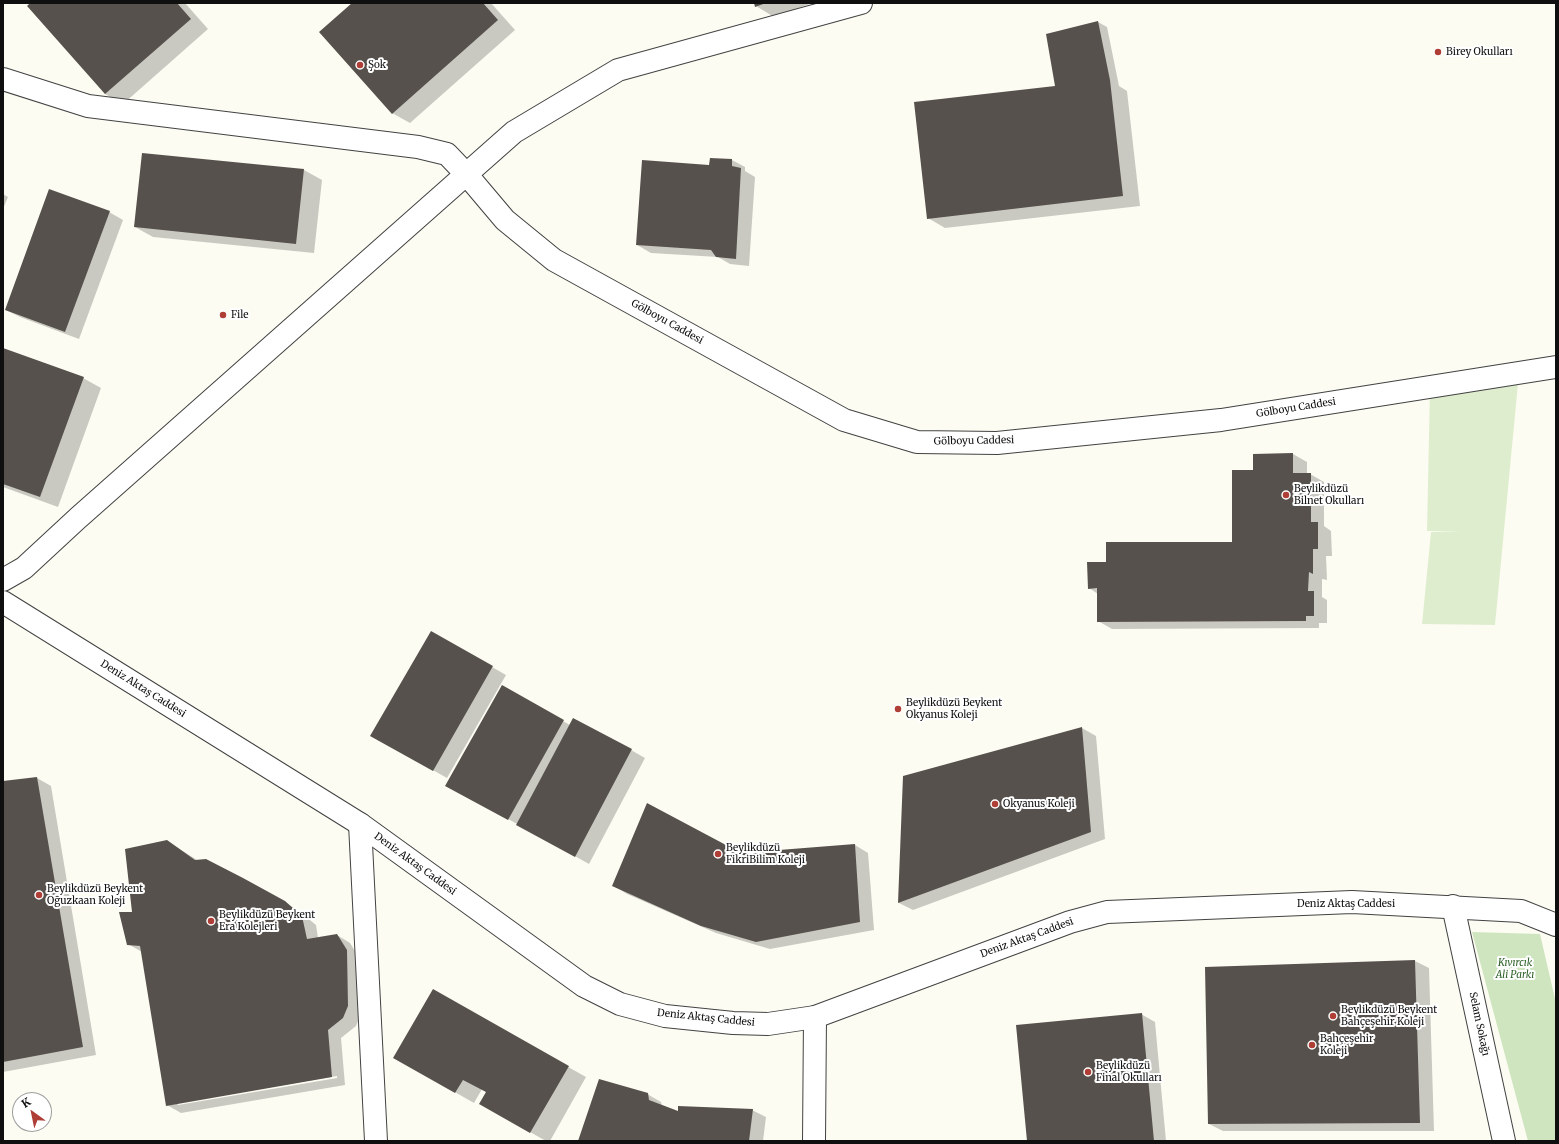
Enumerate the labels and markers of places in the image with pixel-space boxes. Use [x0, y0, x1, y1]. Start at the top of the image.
place label: Birey Okulları [1446, 46, 1513, 58]
marker: Birey Okulları [1433, 47, 1443, 57]
place label: Şok [368, 59, 386, 71]
marker: Şok [355, 60, 365, 70]
place label: File [231, 309, 249, 321]
marker: File [218, 310, 228, 320]
place label: Beylikdüzü Bilnet Okulları [1294, 483, 1364, 506]
marker: Beylikdüzü Bilnet Okulları [1281, 490, 1291, 500]
place label: Beylikdüzü Beykent Okyanus Koleji [906, 697, 1002, 720]
marker: Beylikdüzü Beykent Okyanus Koleji [893, 704, 903, 714]
place label: Okyanus Koleji [1003, 798, 1075, 810]
marker: Okyanus Koleji [990, 799, 1000, 809]
place label: Beylikdüzü FikriBilim Koleji [726, 842, 805, 866]
marker: Beylikdüzü FikriBilim Koleji [713, 849, 723, 859]
place label: Beylikdüzü Beykent Oğuzkaan Koleji [47, 883, 143, 906]
marker: Beylikdüzü Beykent Oğuzkaan Koleji [34, 890, 44, 900]
place label: Beylikdüzü Beykent Era Kolejleri [219, 909, 315, 932]
marker: Beylikdüzü Beykent Era Kolejleri [206, 916, 216, 926]
place label: Beylikdüzü Beykent Bahçeşehir Koleji [1341, 1004, 1437, 1028]
marker: Beylikdüzü Beykent Bahçeşehir Koleji [1328, 1011, 1338, 1021]
place label: Bahçeşehir Koleji [1320, 1033, 1374, 1056]
marker: Bahçeşehir Koleji [1307, 1040, 1317, 1050]
place label: Beylikdüzü Final Okulları [1096, 1060, 1162, 1084]
marker: Beylikdüzü Final Okulları [1083, 1067, 1093, 1077]

